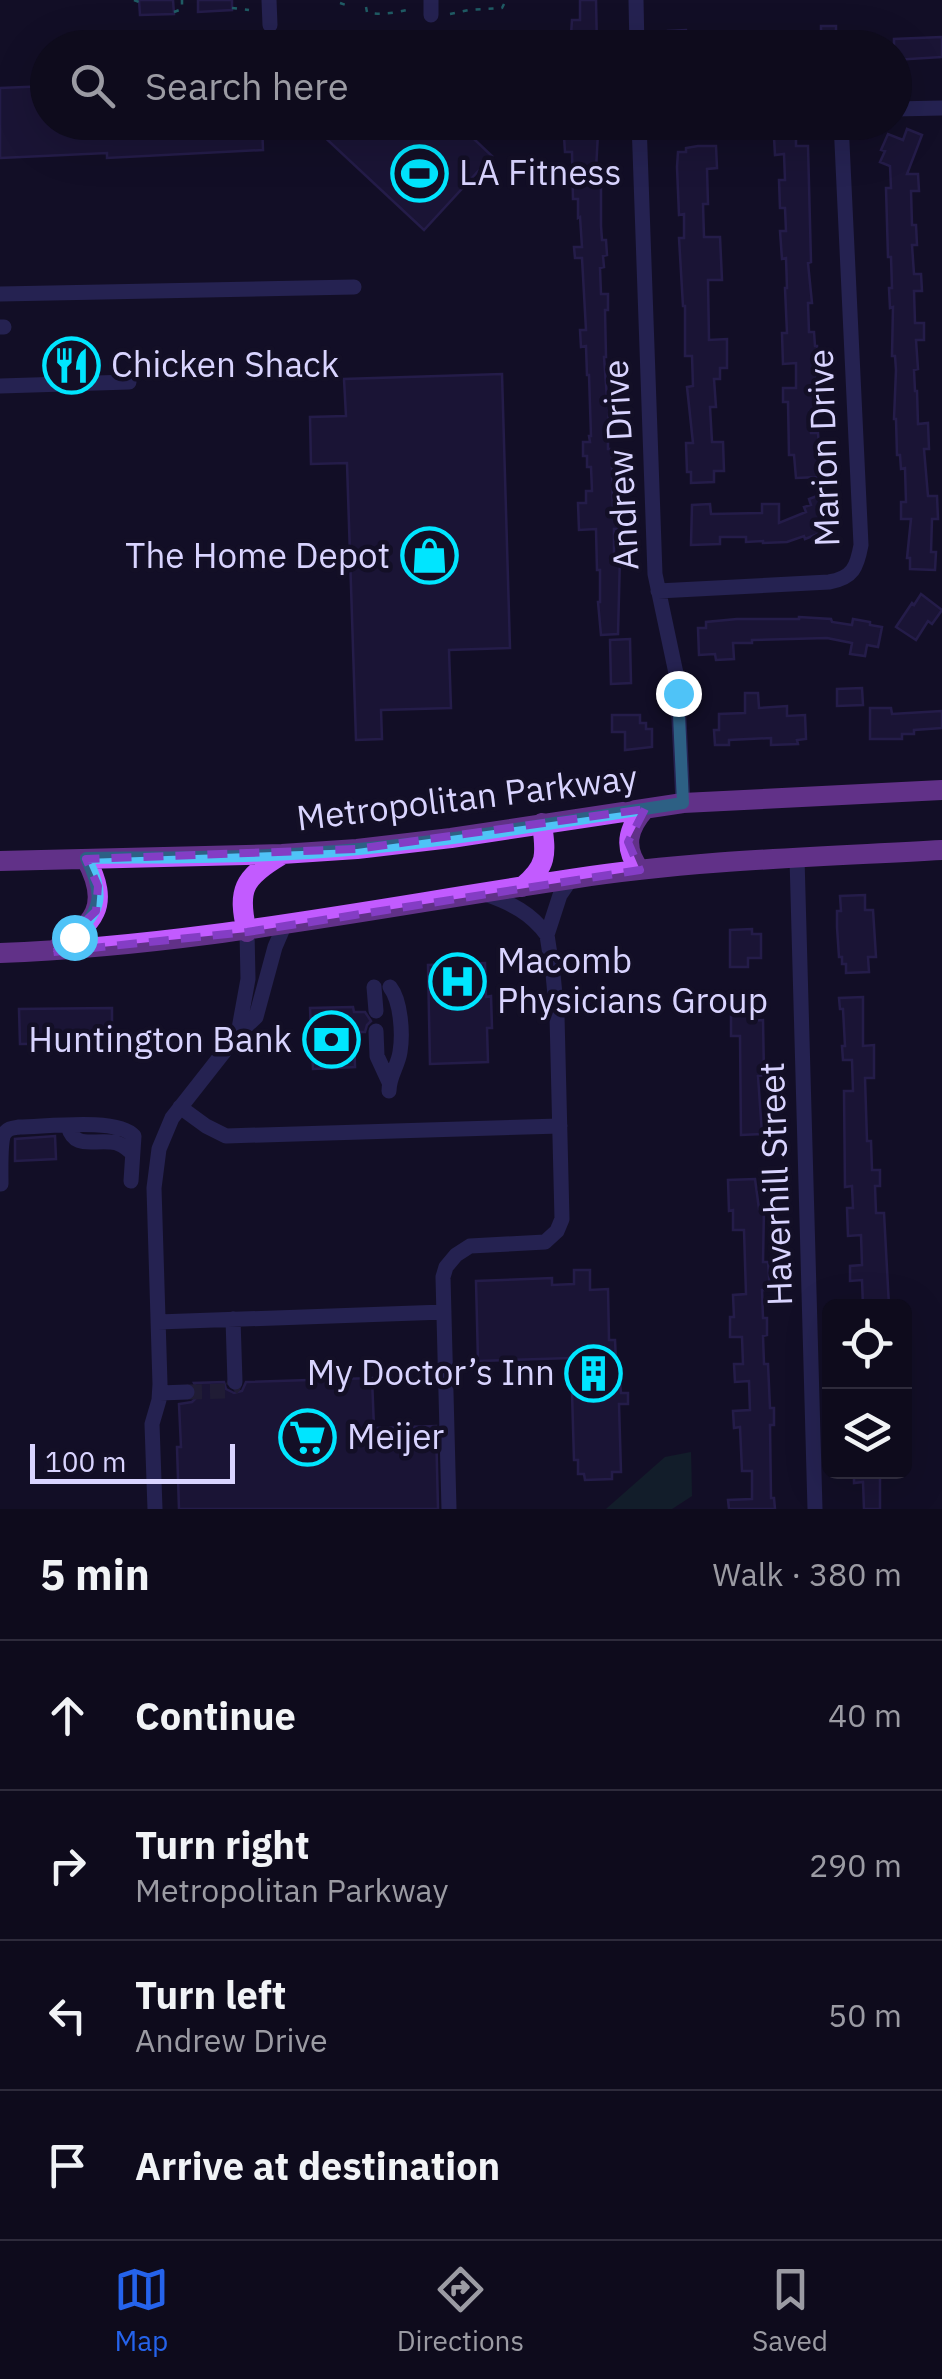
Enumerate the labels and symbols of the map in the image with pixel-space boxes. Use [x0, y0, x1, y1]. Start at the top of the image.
sports icon: LA Fitness [390, 143, 450, 203]
place label: LA Fitness [459, 149, 621, 195]
restaurant icon: Chicken Shack [42, 335, 102, 395]
place label: Chicken Shack [111, 341, 339, 387]
street label: Marion Drive [797, 348, 849, 548]
street label: Andrew Drive [592, 359, 648, 571]
shop icon: The Home Depot [399, 526, 459, 586]
place label: The Home Depot [125, 532, 390, 578]
route end [656, 671, 702, 717]
street label: Metropolitan Parkway [294, 753, 640, 841]
route start [52, 915, 98, 961]
place label: Macomb Physicians Group [497, 937, 768, 1023]
hospital icon: Macomb Physicians Group [428, 951, 488, 1011]
bank icon: Huntington Bank [301, 1010, 361, 1070]
place label: Huntington Bank [28, 1016, 292, 1062]
street label: Haverhill Street [748, 1061, 802, 1307]
building icon: My Doctor’s Inn [564, 1343, 624, 1403]
place label: My Doctor’s Inn [307, 1349, 555, 1395]
supermarket icon: Meijer [278, 1407, 338, 1467]
place label: Meijer [347, 1413, 444, 1459]
scale bar [30, 1439, 235, 1484]

